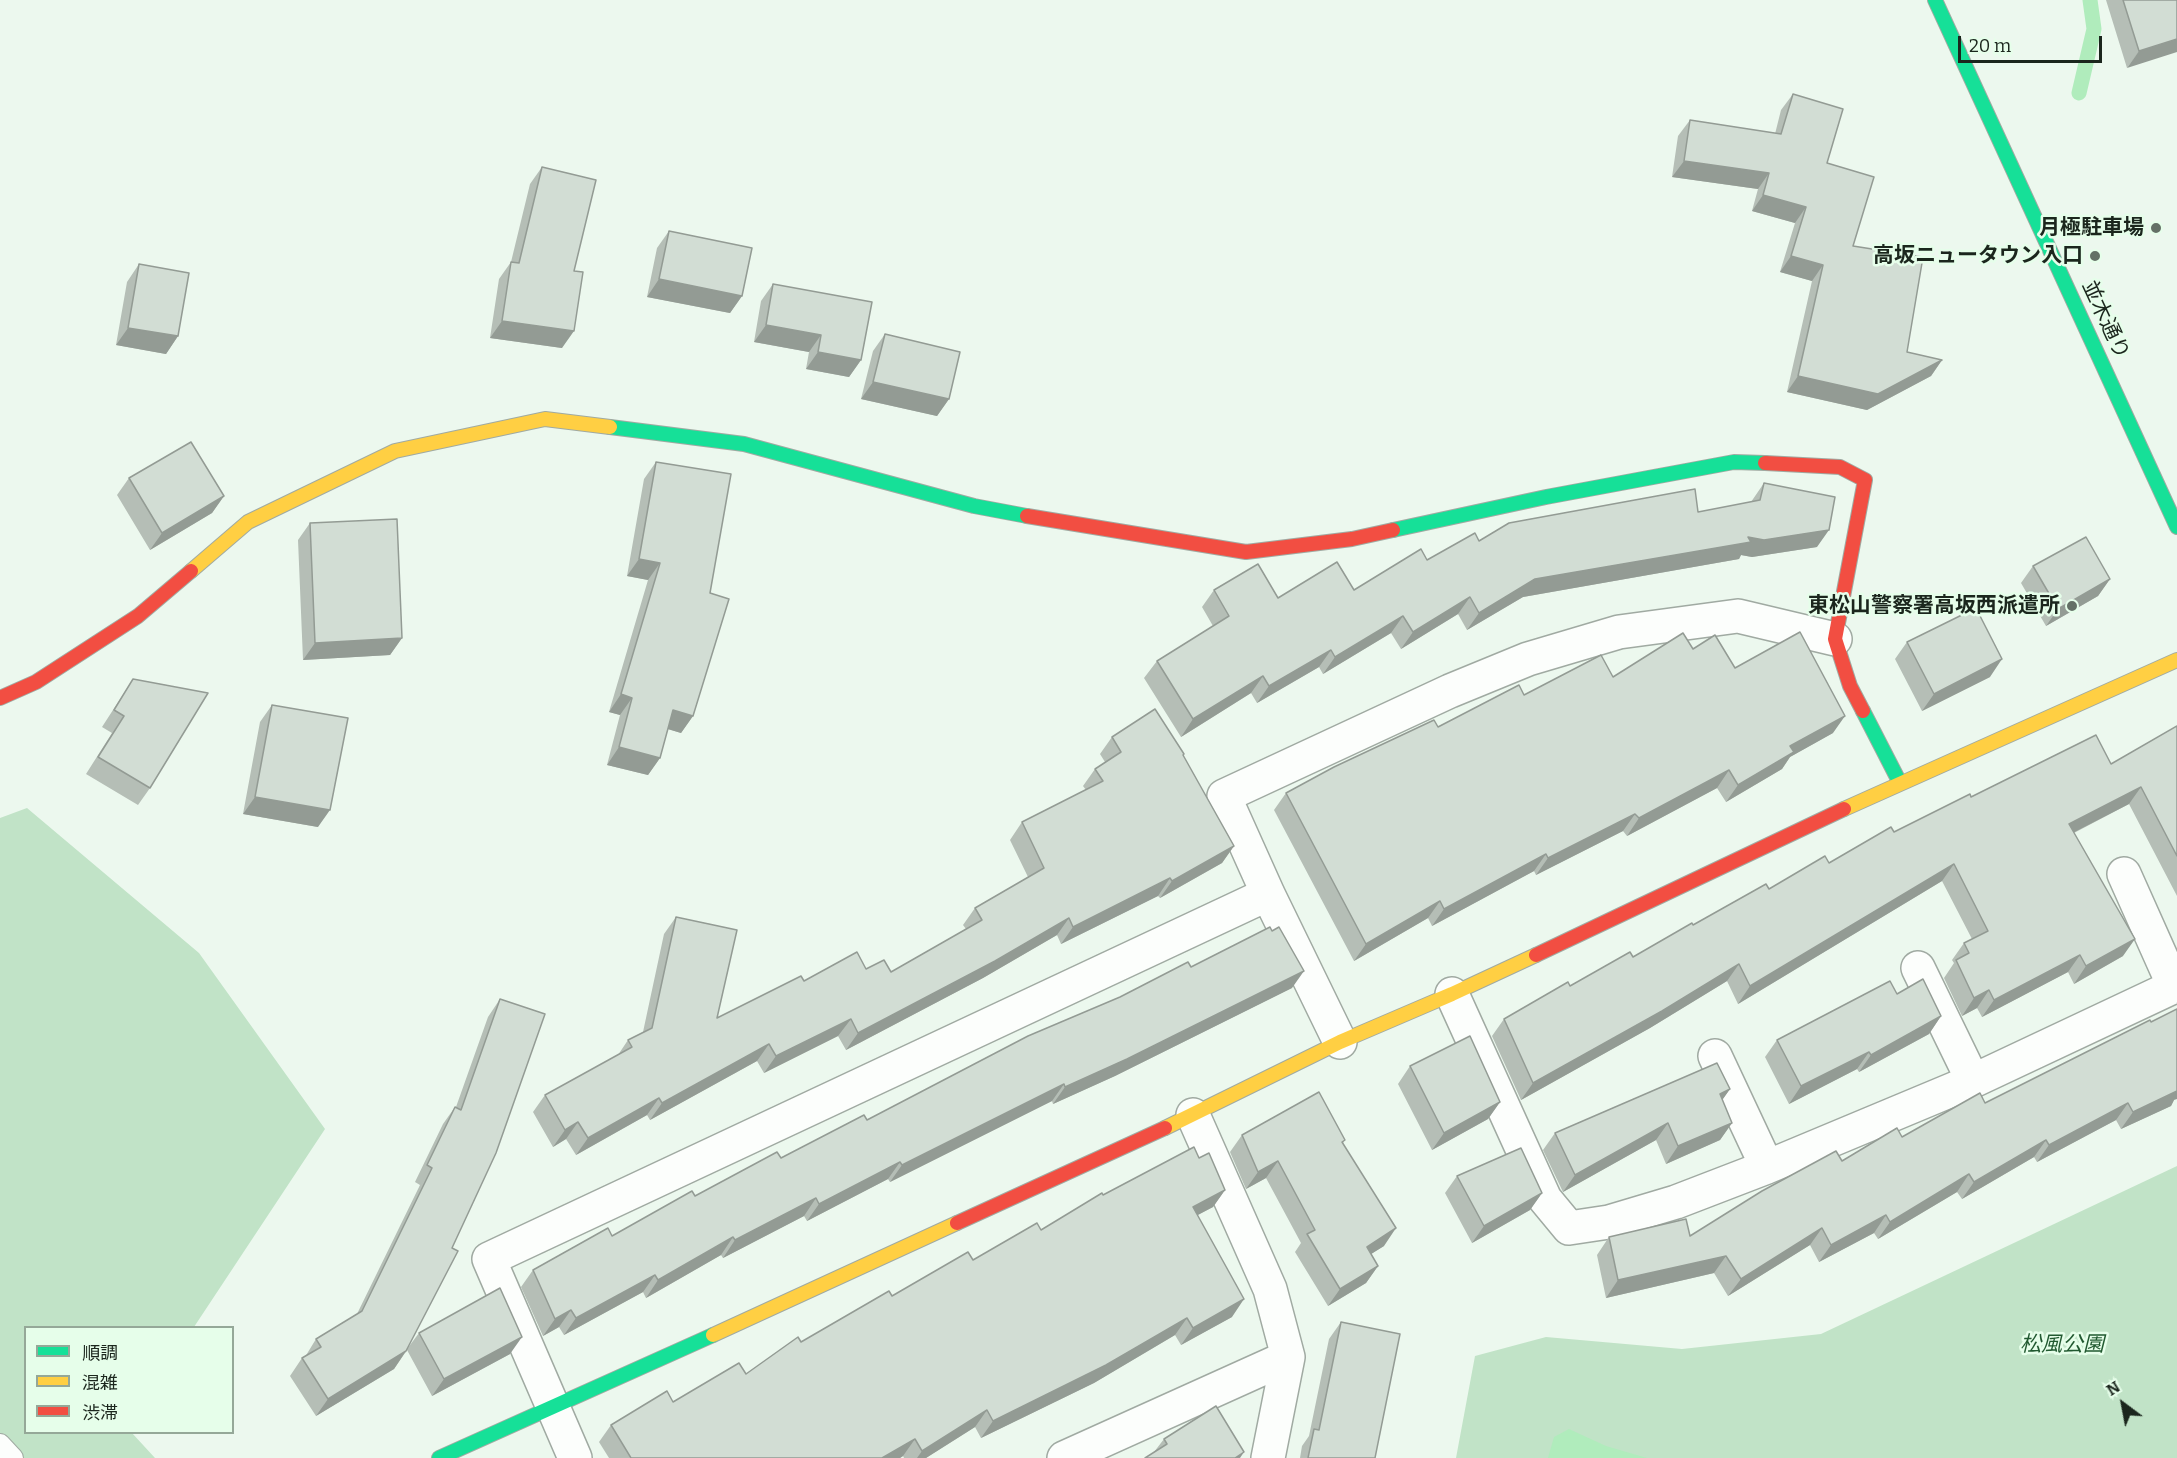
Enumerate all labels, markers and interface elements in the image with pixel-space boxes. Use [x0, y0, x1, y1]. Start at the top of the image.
scale bar [1961, 24, 2105, 62]
text: 20 m [1969, 35, 2011, 57]
place label: 月極駐車場 [2039, 215, 2144, 241]
marker: 月極駐車場 [2149, 221, 2163, 235]
place label: 高坂ニュータウン入口 [1873, 243, 2083, 269]
marker: 高坂ニュータウン入口 [2088, 249, 2102, 263]
street label: 並木通り [2076, 277, 2134, 363]
place label: 東松山警察署高坂西派遣所 [1808, 593, 2060, 619]
marker: 東松山警察署高坂西派遣所 [2065, 599, 2079, 613]
legend [24, 1326, 234, 1434]
park label: 松風公園 [2020, 1332, 2104, 1358]
text: 順調 [82, 1342, 118, 1364]
text: 混雑 [82, 1372, 118, 1394]
north arrow [2093, 1374, 2153, 1434]
text: N [2103, 1377, 2123, 1400]
text: 渋滞 [82, 1402, 118, 1424]

